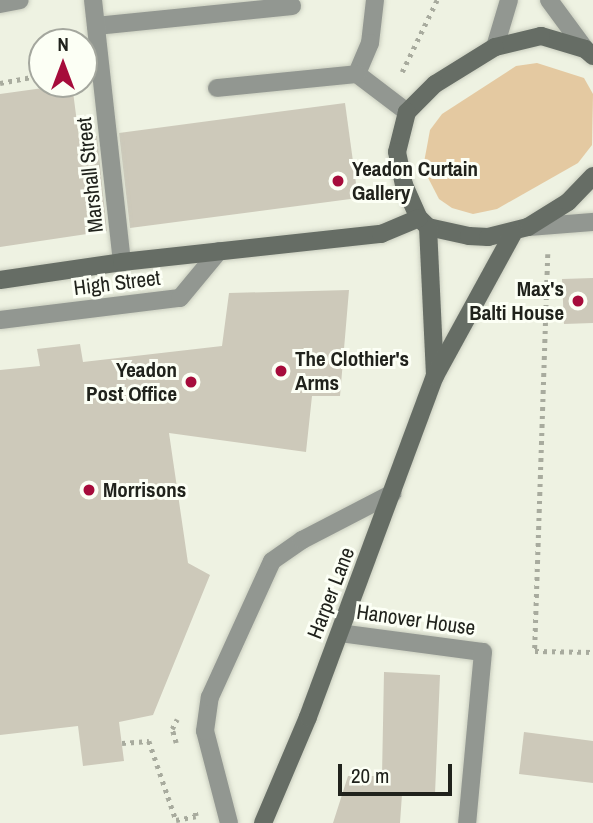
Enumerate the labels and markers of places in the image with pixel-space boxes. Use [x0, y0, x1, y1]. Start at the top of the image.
place label: Yeadon Curtain Gallery [352, 156, 478, 206]
marker: Yeadon Curtain Gallery [330, 173, 346, 189]
place label: Max's Balti House [469, 276, 564, 326]
marker: Max's Balti House [570, 293, 586, 309]
place label: The Clothier's Arms [295, 346, 409, 396]
place label: Yeadon Post Office [86, 357, 177, 407]
marker: The Clothier's Arms [273, 363, 289, 379]
marker: Yeadon Post Office [183, 374, 199, 390]
place label: Morrisons [103, 477, 186, 503]
marker: Morrisons [81, 482, 97, 498]

